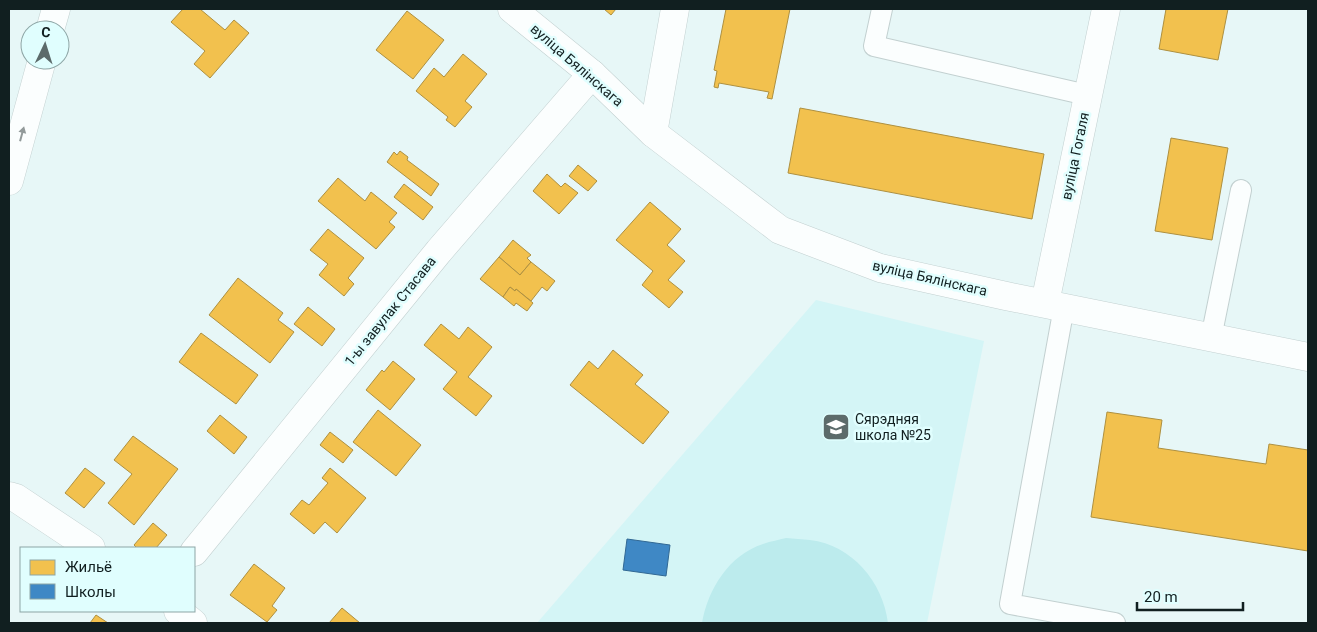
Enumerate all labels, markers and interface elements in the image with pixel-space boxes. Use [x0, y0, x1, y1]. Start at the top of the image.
north arrow [20, 20, 70, 70]
street label: вуліца Бялінскага [528, 21, 626, 109]
text: С [41, 24, 51, 40]
street label: вуліца Гогаля [1058, 111, 1092, 201]
one-way arrow [18, 126, 26, 141]
street label: 1-ы завулак Стасава [341, 253, 439, 369]
street label: вуліца Бялінскага [871, 257, 989, 299]
place label: Сярэдняя школа №25 [855, 411, 931, 443]
school or university icon: Сярэдняя школа №25 [821, 412, 851, 442]
legend [20, 547, 195, 612]
text: Жильё [65, 558, 112, 576]
scale bar [1137, 580, 1243, 612]
text: Школы [65, 583, 116, 601]
text: 20 m [1144, 588, 1178, 606]

